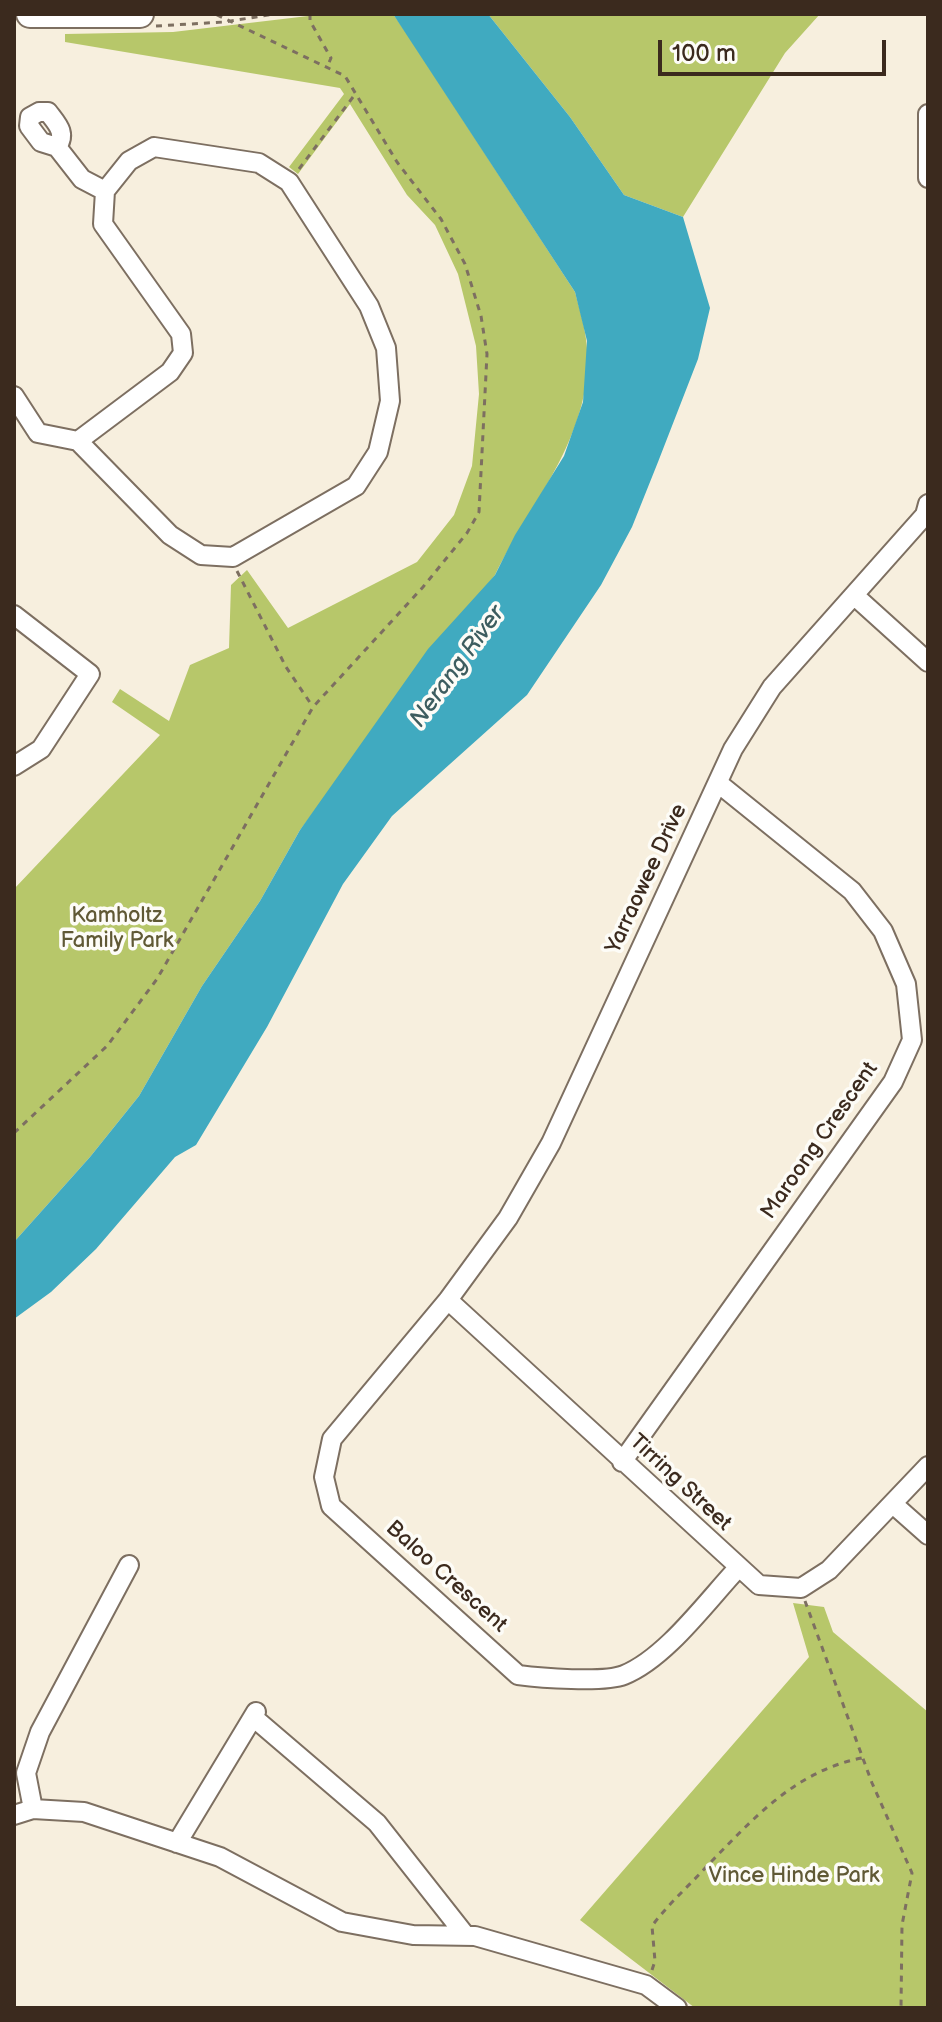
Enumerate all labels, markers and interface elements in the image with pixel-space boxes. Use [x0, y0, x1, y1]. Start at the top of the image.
scale bar [662, 24, 890, 74]
text: 100 m [672, 39, 736, 68]
water label: Nerang River [404, 601, 512, 733]
street label: Yarraowee Drive [601, 800, 693, 958]
park label: Kamholtz Family Park [60, 903, 174, 954]
street label: Maroong Crescent [756, 1057, 884, 1225]
street label: Tirring Street [623, 1429, 737, 1537]
street label: Baloo Crescent [380, 1516, 512, 1638]
park label: Vince Hinde Park [708, 1863, 880, 1889]

